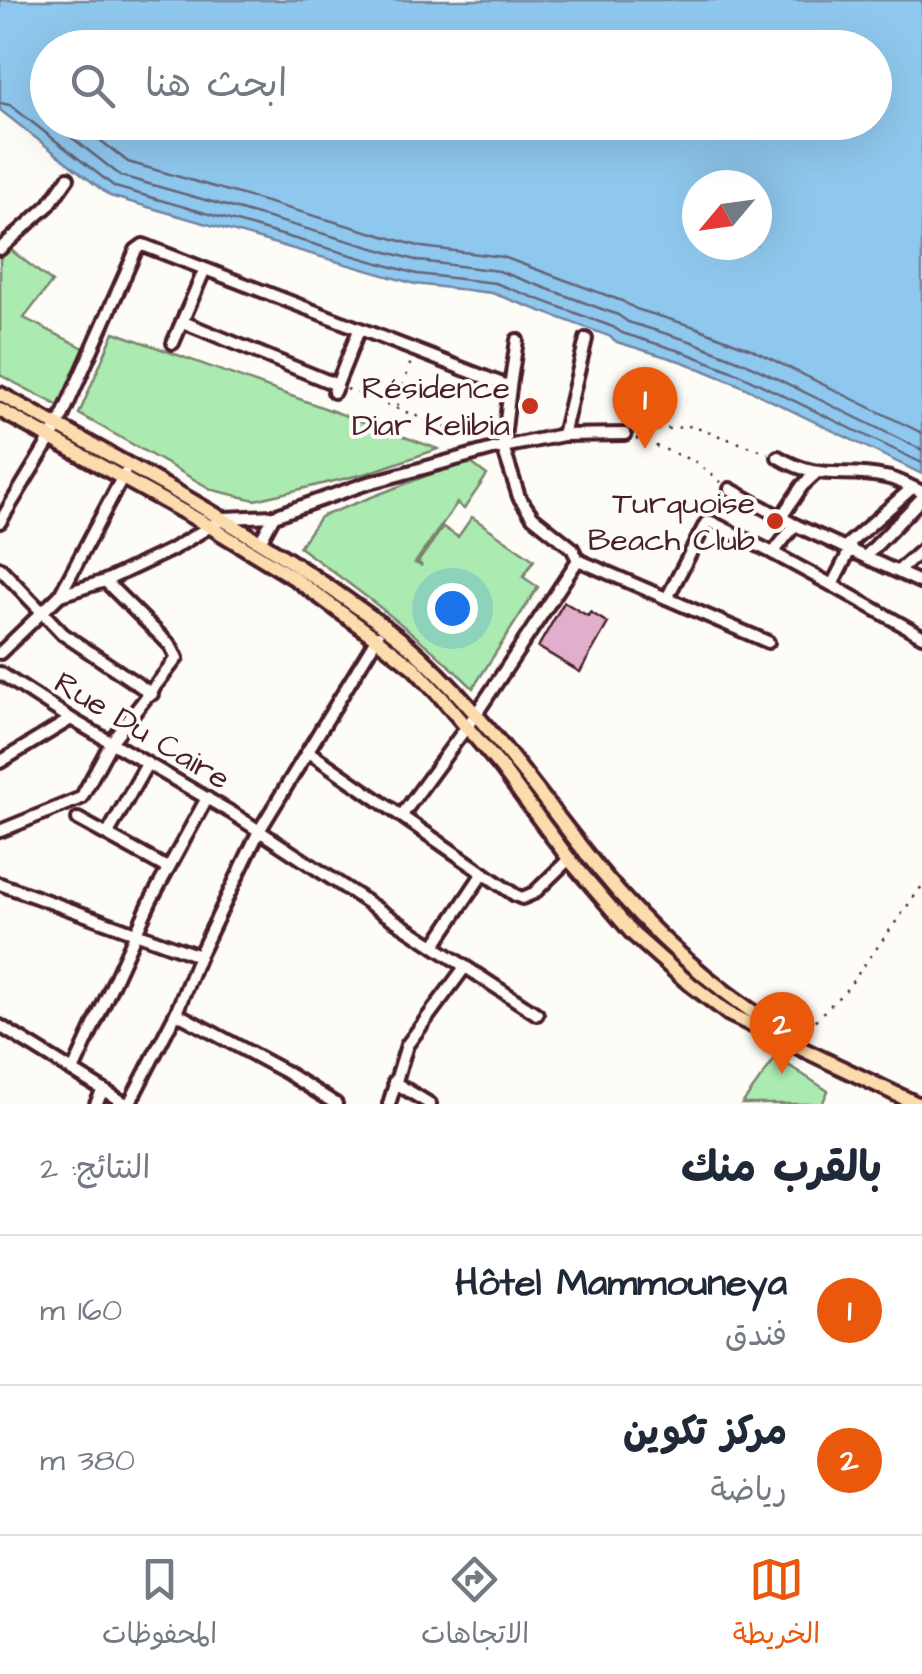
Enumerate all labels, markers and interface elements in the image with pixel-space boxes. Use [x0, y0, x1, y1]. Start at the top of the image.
search box [30, 30, 892, 140]
icon: search [65, 58, 120, 113]
text: ابحث هنا [145, 59, 287, 111]
north arrow [682, 170, 772, 260]
place label: Résidence Diar Kelibia [352, 366, 510, 448]
pin: 1 [612, 366, 678, 449]
marker: Résidence Diar Kelibia [519, 395, 541, 417]
place label: Turquoise Beach Club [588, 481, 755, 563]
marker: Turquoise Beach Club [764, 510, 786, 532]
your location [427, 583, 478, 634]
street label: Rue Du Caire [46, 661, 238, 801]
pin: 2 [750, 992, 814, 1074]
text: بالقرب منك [681, 1140, 882, 1198]
text: النتائج: 2 [40, 1146, 150, 1191]
text: Hôtel Mammouneya [455, 1258, 787, 1310]
text: 160 m [40, 1288, 122, 1333]
text: 1 [847, 1288, 852, 1333]
text: فندق [725, 1313, 787, 1358]
text: مركز تكوين [623, 1407, 787, 1459]
text: 380 m [40, 1438, 135, 1483]
text: 2 [840, 1438, 859, 1483]
text: رياضة [710, 1468, 787, 1513]
tab: المحفوظات [102, 1552, 217, 1658]
tab: الاتجاهات [421, 1552, 529, 1658]
tab: الخريطة [733, 1552, 820, 1658]

